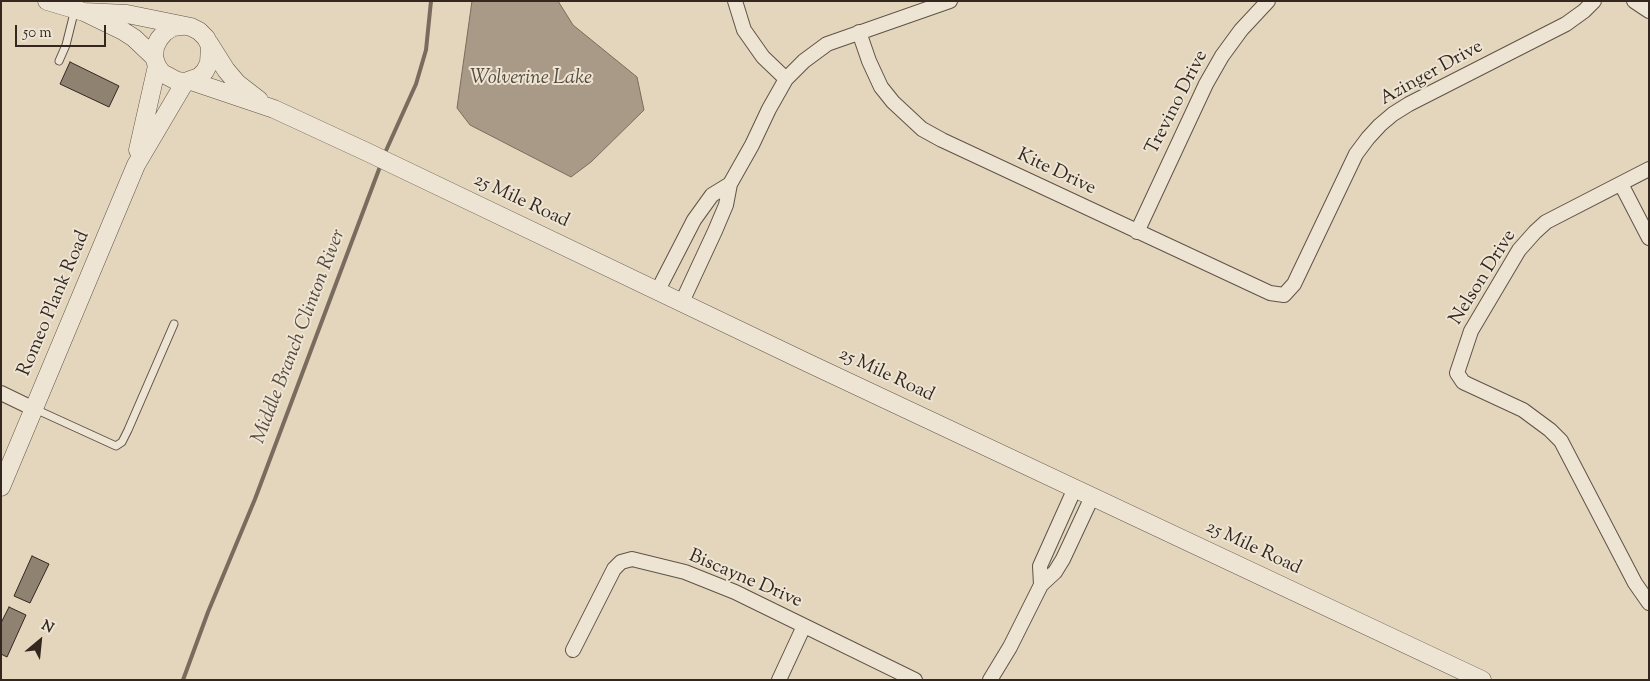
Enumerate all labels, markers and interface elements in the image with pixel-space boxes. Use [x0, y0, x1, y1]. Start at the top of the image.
scale bar [18, 15, 109, 47]
text: 50 m [23, 23, 52, 44]
street label: Azinger Drive [1377, 36, 1487, 112]
street label: Trevino Drive [1142, 47, 1214, 159]
water label: Wolverine Lake [470, 68, 592, 92]
street label: Kite Drive [1013, 145, 1099, 201]
street label: 25 Mile Road [469, 170, 573, 234]
water label: Middle Branch Clinton River [248, 226, 352, 448]
street label: Nelson Drive [1446, 226, 1522, 330]
street label: Romeo Plank Road [14, 228, 96, 380]
street label: 25 Mile Road [834, 344, 938, 408]
street label: 25 Mile Road [1201, 517, 1305, 581]
street label: Biscayne Drive [685, 546, 805, 614]
north arrow [15, 616, 65, 666]
text: N [37, 616, 57, 639]

